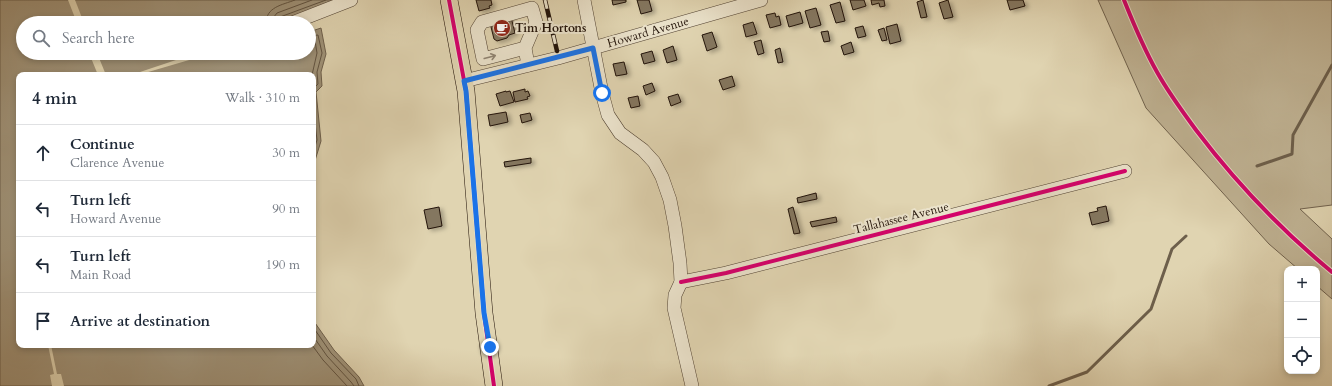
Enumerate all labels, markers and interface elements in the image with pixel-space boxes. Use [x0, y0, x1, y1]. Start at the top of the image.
street label: Howard Avenue [605, 13, 691, 51]
search box [16, 16, 316, 60]
cafe icon: Tim Hortons [492, 18, 512, 38]
place label: Tim Hortons [515, 20, 587, 36]
icon: search [30, 27, 52, 49]
text: Search here [62, 28, 135, 48]
one-way arrow [483, 53, 496, 60]
route start [593, 84, 611, 102]
text: 4 min [32, 87, 77, 110]
text: Walk · 310 m [225, 89, 300, 107]
text: Continue [70, 134, 135, 154]
icon: ahead [32, 142, 54, 164]
text: 30 m [272, 144, 300, 162]
text: Clarence Avenue [70, 154, 164, 172]
text: Turn left [70, 190, 131, 210]
icon: left [32, 198, 54, 220]
street label: Tallahassee Avenue [851, 198, 951, 238]
text: 90 m [272, 200, 300, 218]
text: Howard Avenue [70, 210, 161, 228]
text: Turn left [70, 246, 131, 266]
icon: left [32, 254, 54, 276]
text: 190 m [266, 256, 300, 274]
text: Main Road [70, 266, 131, 284]
map controls [1284, 266, 1320, 374]
button: + [1284, 266, 1320, 302]
button: − [1284, 302, 1320, 338]
icon: arrive [32, 310, 54, 332]
text: Arrive at destination [70, 311, 210, 331]
route end [481, 338, 499, 356]
button: locate [1284, 338, 1320, 374]

